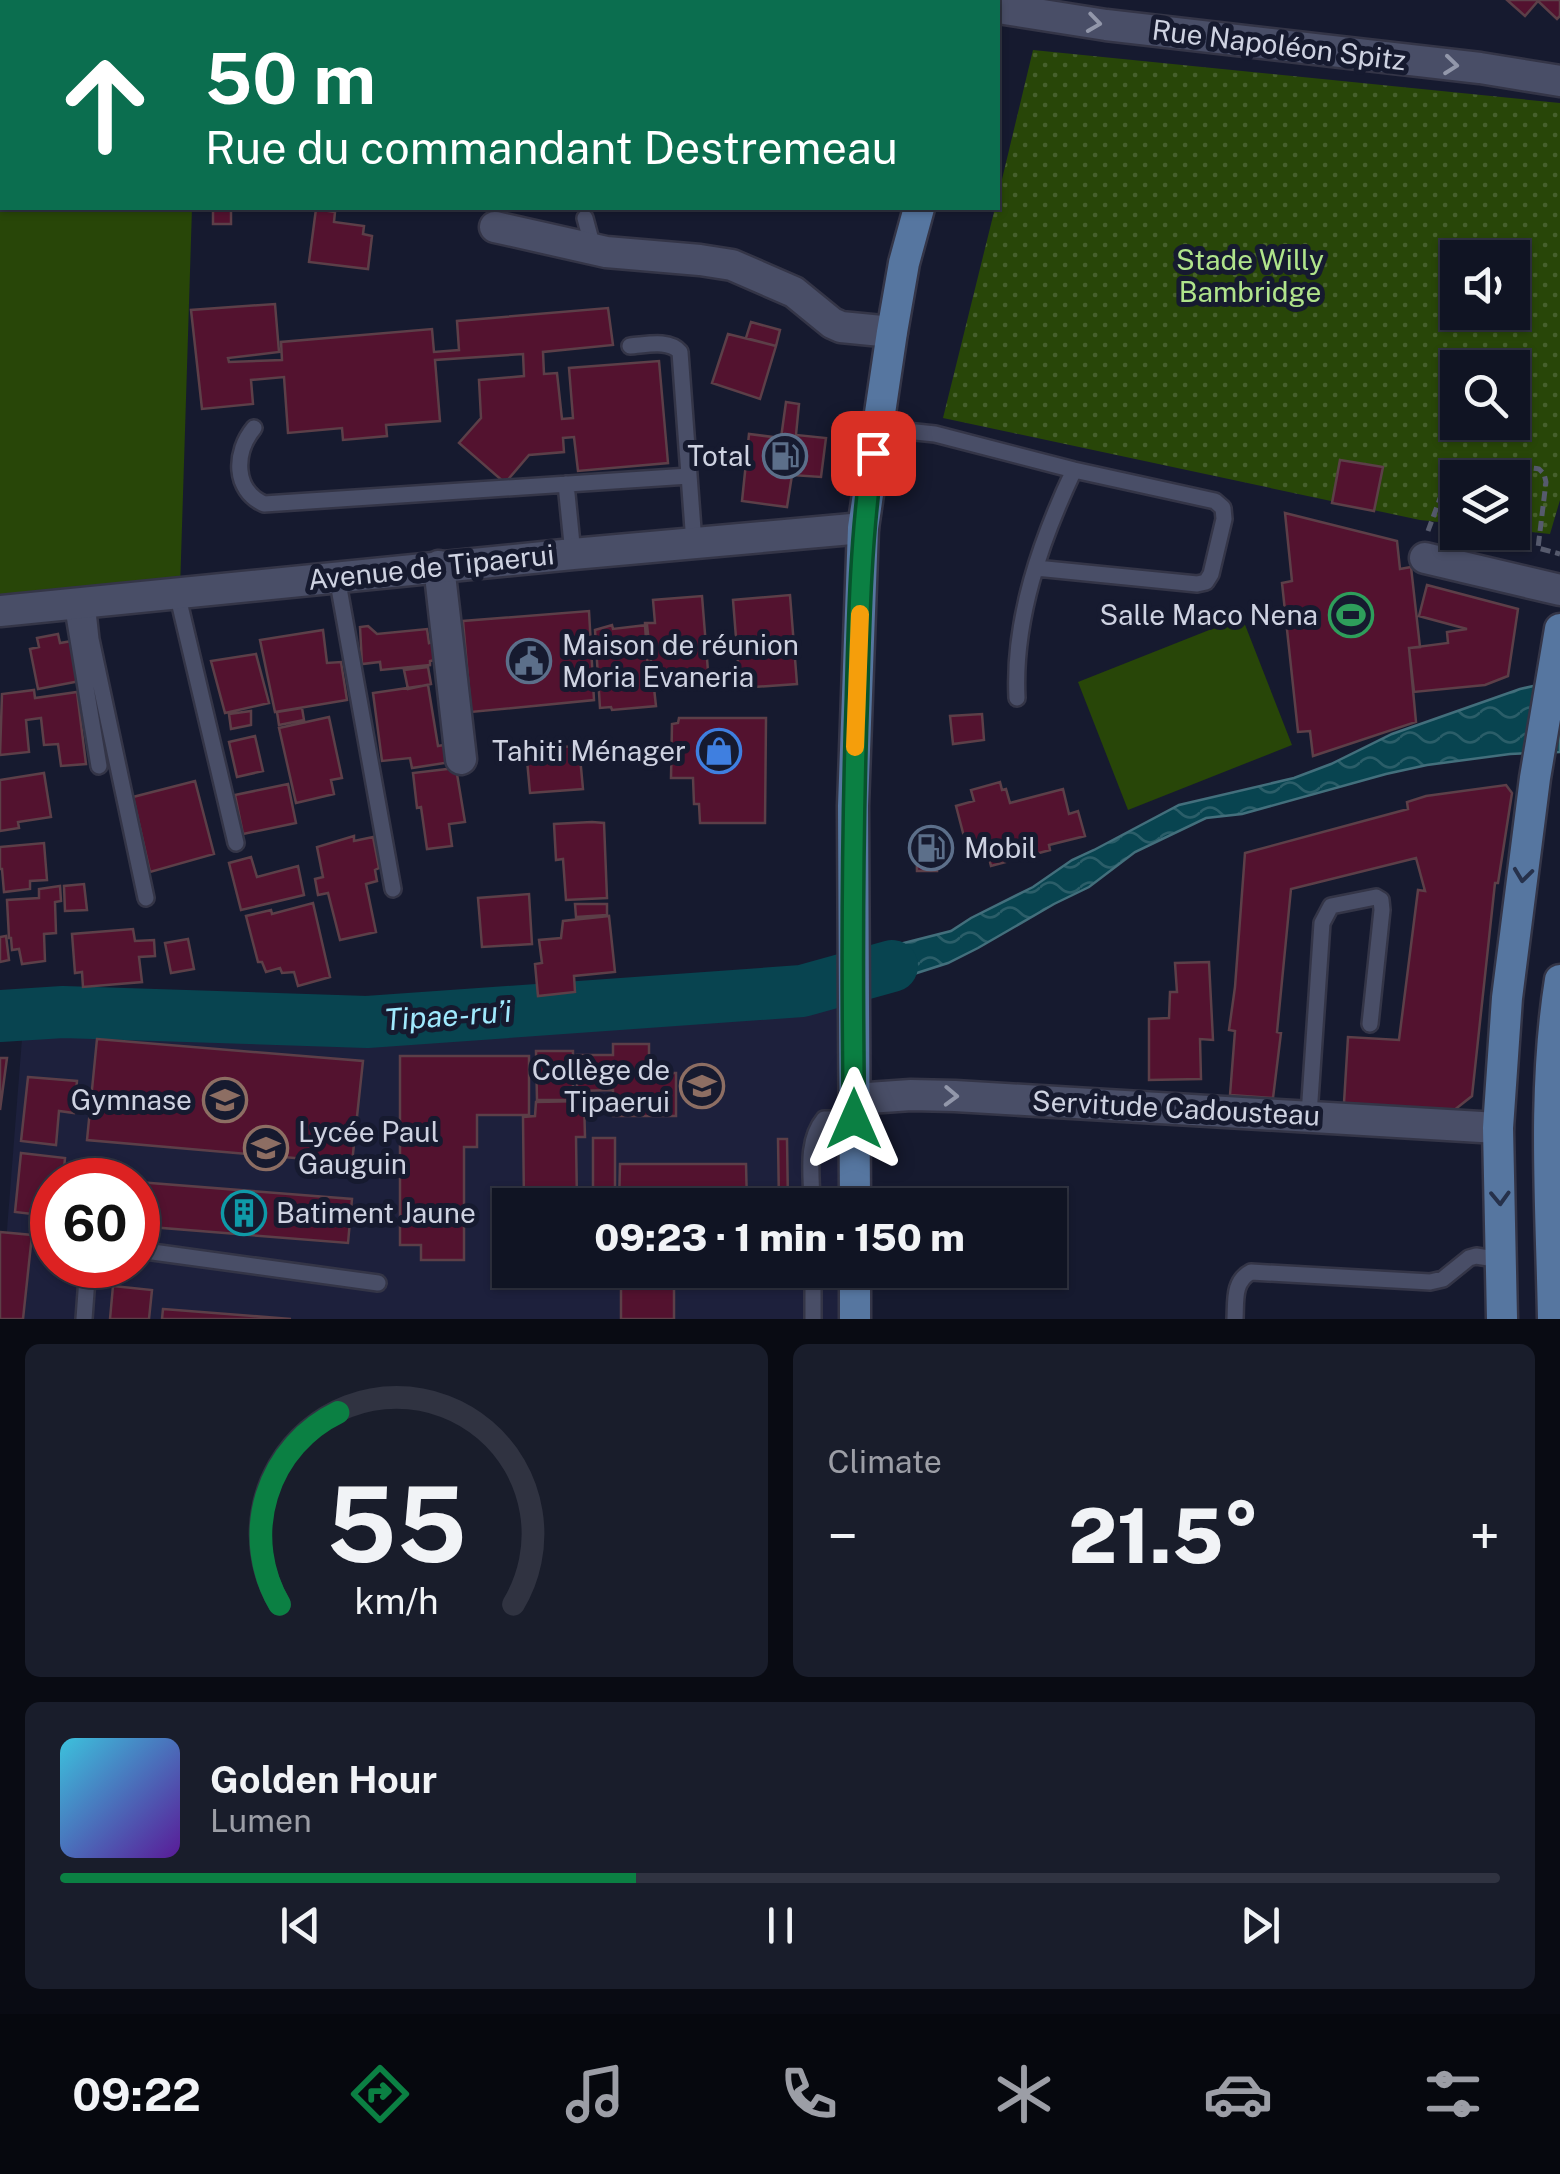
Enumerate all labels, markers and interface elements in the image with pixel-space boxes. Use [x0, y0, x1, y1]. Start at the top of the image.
one-way arrow [1086, 11, 1102, 32]
street label: Rue Napoléon Spitz [1150, 13, 1408, 76]
text: 50 m [205, 37, 376, 120]
icon: ahead [40, 40, 170, 170]
one-way arrow [1444, 54, 1460, 75]
text: Rue du commandant Destremeau [205, 121, 898, 174]
map controls [1440, 240, 1530, 550]
button: sound [1440, 240, 1530, 330]
park label: Stade Willy Bambridge [1176, 243, 1324, 308]
button: search [1440, 350, 1530, 440]
pin [831, 411, 916, 496]
icon: arrive [846, 426, 901, 481]
fuel station icon: Total [762, 433, 808, 479]
place label: Total [687, 439, 752, 472]
button: layers [1440, 460, 1530, 550]
street label: Avenue de Tipaerui [306, 537, 556, 596]
sports icon: Salle Maco Nena [1328, 592, 1374, 638]
place label: Salle Maco Nena [1099, 598, 1318, 631]
place label: Maison de réunion Moria Evaneria [562, 628, 799, 693]
public building icon: Maison de réunion Moria Evaneria [506, 638, 552, 684]
shop icon: Tahiti Ménager [696, 728, 742, 774]
place label: Tahiti Ménager [492, 734, 686, 767]
fuel station icon: Mobil [908, 825, 954, 871]
place label: Mobil [964, 831, 1037, 864]
one-way arrow [1513, 866, 1534, 883]
water label: Tipae-ru’i [383, 993, 513, 1037]
place label: Collège de Tipaerui [532, 1053, 670, 1118]
school or university icon: Collège de Tipaerui [679, 1063, 725, 1109]
position arrow [802, 1067, 906, 1171]
school or university icon: Gymnase [202, 1077, 248, 1123]
place label: Gymnase [71, 1083, 192, 1116]
street label: Servitude Cadousteau [1031, 1083, 1321, 1132]
one-way arrow [943, 1085, 959, 1106]
place label: Lycée Paul Gauguin [298, 1115, 439, 1180]
school or university icon: Lycée Paul Gauguin [243, 1125, 289, 1171]
speed limit sign: 60 [30, 1158, 160, 1288]
building icon: Batiment Jaune [221, 1190, 267, 1236]
one-way arrow [1490, 1191, 1511, 1207]
place label: Batiment Jaune [276, 1196, 476, 1229]
text: 09:23 · 1 min · 150 m [594, 1215, 965, 1260]
text: Climate [828, 1443, 942, 1480]
text: 55 [326, 1463, 466, 1585]
text: 21.5° [1068, 1492, 1259, 1580]
text: − [828, 1504, 858, 1568]
text: + [1470, 1504, 1500, 1568]
text: km/h [354, 1580, 438, 1622]
text: Golden Hour [210, 1757, 437, 1802]
text: Lumen [210, 1802, 312, 1839]
icon: previous [273, 1898, 328, 1953]
icon: pause [753, 1898, 808, 1953]
icon: next [1233, 1898, 1288, 1953]
icon: directions [345, 2059, 415, 2129]
icon: music [560, 2059, 630, 2129]
icon: phone [774, 2059, 844, 2129]
icon: climate [989, 2059, 1059, 2129]
icon: car [1203, 2059, 1273, 2129]
icon: filters [1418, 2059, 1488, 2129]
text: 09:22 [72, 2068, 201, 2121]

